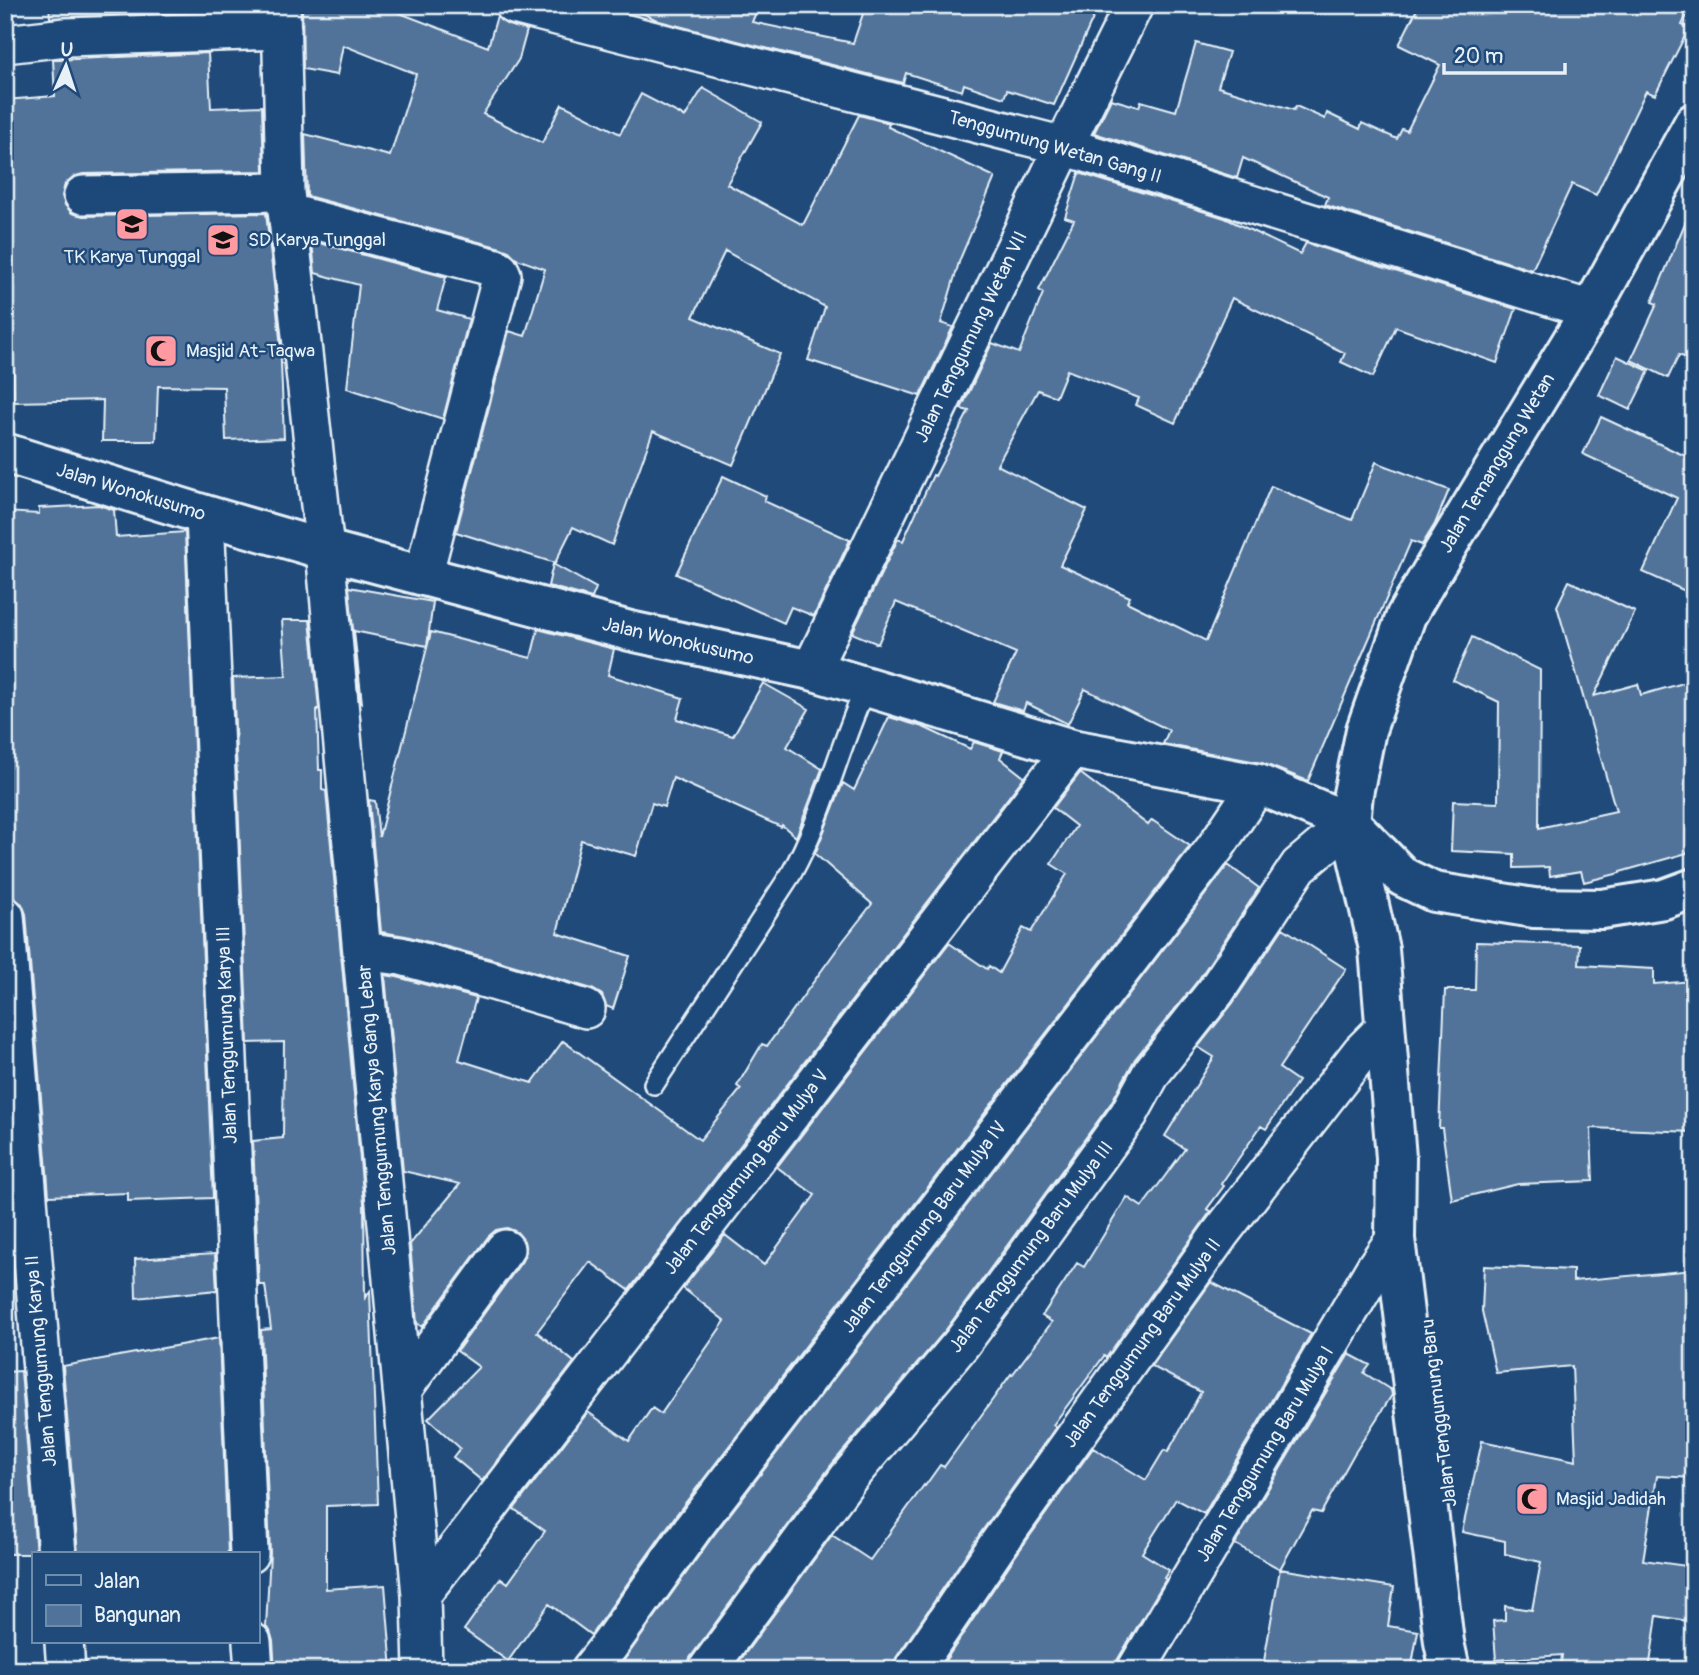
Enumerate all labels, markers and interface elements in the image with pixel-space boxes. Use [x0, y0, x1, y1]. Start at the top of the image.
north arrow [32, 32, 102, 102]
scale bar [1444, 32, 1564, 76]
text: U [60, 38, 74, 62]
text: 20 m [1454, 43, 1503, 70]
street label: Tenggumung Wetan Gang II [946, 105, 1164, 189]
school or university icon: TK Karya Tunggal [113, 205, 151, 243]
school or university icon: SD Karya Tunggal [204, 221, 242, 259]
street label: Jalan Tenggumung Wetan VII [909, 227, 1033, 447]
place label: SD Karya Tunggal [248, 228, 386, 252]
place label: TK Karya Tunggal [63, 245, 201, 269]
mosque icon: Masjid At-Taqwa [142, 332, 180, 370]
place label: Masjid At-Taqwa [186, 339, 315, 363]
street label: Jalan Temanggung Wetan [1434, 369, 1560, 557]
street label: Jalan Wonokusumo [53, 458, 209, 526]
street label: Jalan Wonokusumo [600, 612, 756, 670]
street label: Jalan Tenggumung Karya III [211, 926, 243, 1144]
street label: Jalan Tenggumung Karya Gang Lebar [352, 963, 402, 1257]
street label: Jalan Tenggumung Baru Mulya V [658, 1065, 834, 1279]
street label: Jalan Tenggumung Baru Mulya IV [836, 1116, 1012, 1338]
street label: Jalan Tenggumung Baru Mulya III [944, 1136, 1118, 1358]
street label: Jalan Tenggumung Baru Mulya II [1058, 1233, 1226, 1453]
street label: Jalan Tenggumung Karya II [20, 1254, 62, 1468]
street label: Jalan Tenggumung Baru [1416, 1317, 1462, 1509]
street label: Jalan Tenggumung Baru Mulya I [1191, 1342, 1339, 1566]
mosque icon: Masjid Jadidah [1513, 1480, 1551, 1518]
place label: Masjid Jadidah [1556, 1487, 1666, 1511]
legend [32, 1552, 259, 1644]
text: Jalan [94, 1568, 140, 1595]
text: Bangunan [94, 1602, 181, 1629]

